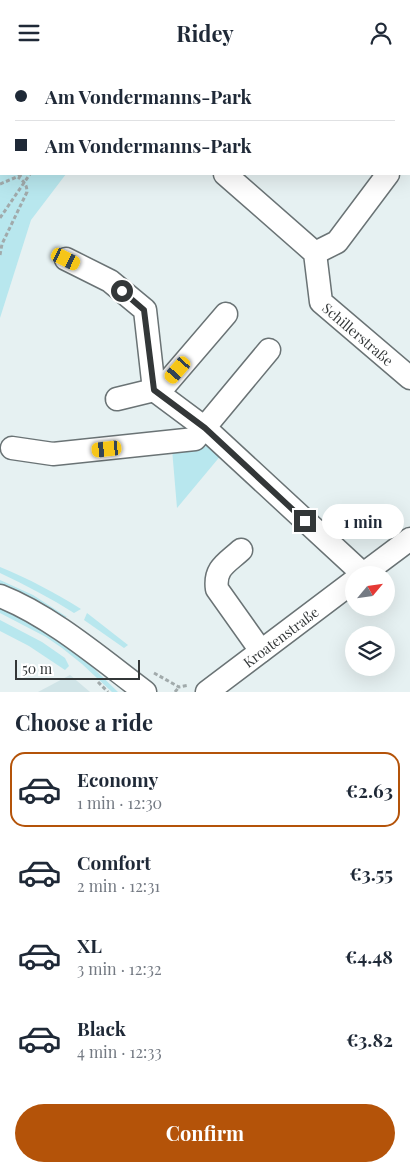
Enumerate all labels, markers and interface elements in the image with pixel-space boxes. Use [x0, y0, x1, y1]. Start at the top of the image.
text: Ridey [176, 18, 234, 48]
icon: menu [15, 19, 43, 47]
icon: person [367, 19, 395, 47]
text: Am Vondermanns-Park [45, 83, 252, 109]
text: Am Vondermanns-Park [45, 132, 252, 158]
car [49, 246, 82, 272]
route start [111, 280, 133, 302]
street label: Schillerstraße [319, 298, 398, 369]
car [162, 354, 193, 386]
car [91, 440, 122, 458]
callout: 1 min [322, 503, 405, 539]
route end [294, 510, 316, 532]
text: 1 min [343, 511, 383, 532]
north arrow [345, 566, 395, 616]
map controls [345, 566, 395, 676]
street label: Kroatenstraße [239, 602, 322, 671]
button: layers [345, 626, 395, 676]
scale bar [15, 657, 140, 680]
text: 50 m [22, 659, 52, 678]
text: Choose a ride [15, 707, 153, 737]
text: Economy [77, 766, 158, 792]
icon: car [17, 767, 62, 812]
text: €2.63 [346, 777, 393, 803]
text: 1 min · 12:30 [77, 792, 162, 813]
text: Comfort [77, 849, 151, 875]
icon: car [17, 850, 62, 895]
text: €3.55 [350, 860, 393, 886]
text: 2 min · 12:31 [77, 875, 160, 896]
text: XL [77, 932, 102, 958]
icon: car [17, 933, 62, 978]
text: €4.48 [345, 943, 393, 969]
text: 3 min · 12:32 [77, 958, 162, 979]
text: Black [77, 1015, 126, 1041]
icon: car [17, 1016, 62, 1061]
text: €3.82 [346, 1026, 393, 1052]
text: 4 min · 12:33 [77, 1041, 162, 1062]
button: Confirm [15, 1104, 395, 1162]

